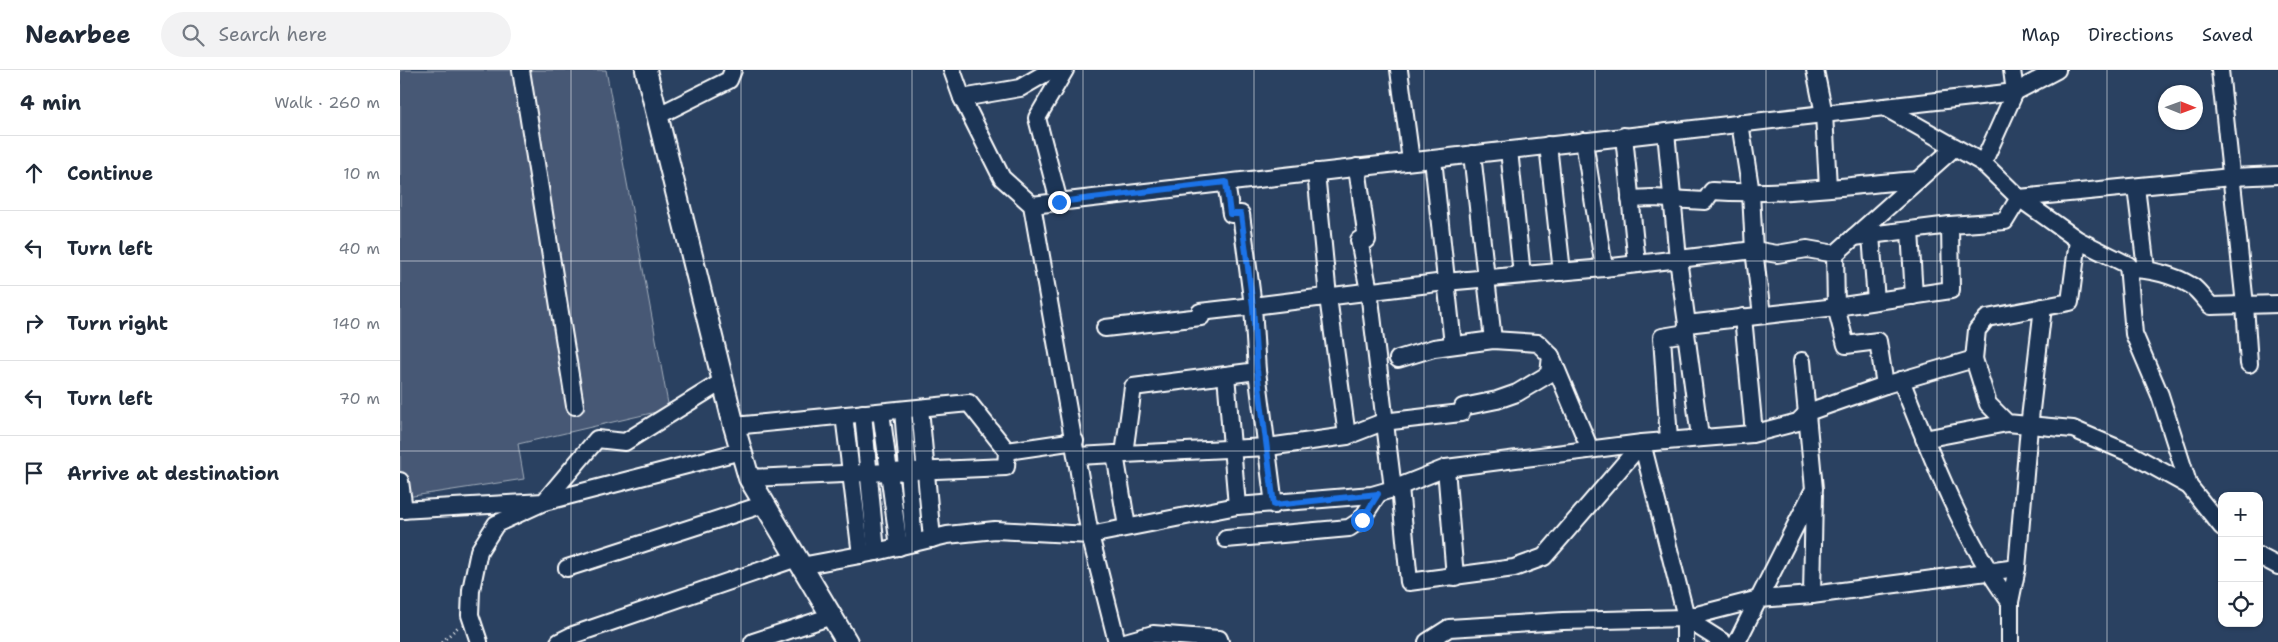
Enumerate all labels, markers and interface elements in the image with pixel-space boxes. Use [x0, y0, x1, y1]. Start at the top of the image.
search box [161, 12, 511, 57]
text: Nearbee [25, 19, 131, 51]
icon: search [179, 21, 207, 49]
text: Search here [219, 22, 327, 47]
text: Map [2022, 23, 2060, 47]
text: Directions [2088, 23, 2174, 47]
text: Saved [2202, 23, 2253, 47]
north arrow [2158, 85, 2203, 130]
text: 4 min [20, 89, 81, 117]
text: Walk · 260 m [274, 92, 380, 113]
icon: ahead [20, 159, 48, 187]
text: Continue [67, 161, 153, 186]
text: 10 m [343, 163, 380, 184]
route end [1048, 191, 1071, 214]
icon: left [20, 234, 48, 262]
text: Turn left [67, 236, 153, 261]
text: 40 m [338, 238, 380, 259]
icon: right [20, 309, 48, 337]
text: Turn right [67, 311, 168, 336]
text: 140 m [333, 313, 380, 334]
icon: left [20, 384, 48, 412]
text: Turn left [67, 386, 153, 411]
text: 70 m [339, 388, 380, 409]
icon: arrive [20, 459, 48, 487]
text: Arrive at destination [67, 461, 279, 486]
map controls [2218, 492, 2263, 627]
button: + [2218, 492, 2263, 537]
route start [1351, 509, 1374, 532]
button: − [2218, 537, 2263, 582]
button: locate [2218, 582, 2263, 627]

